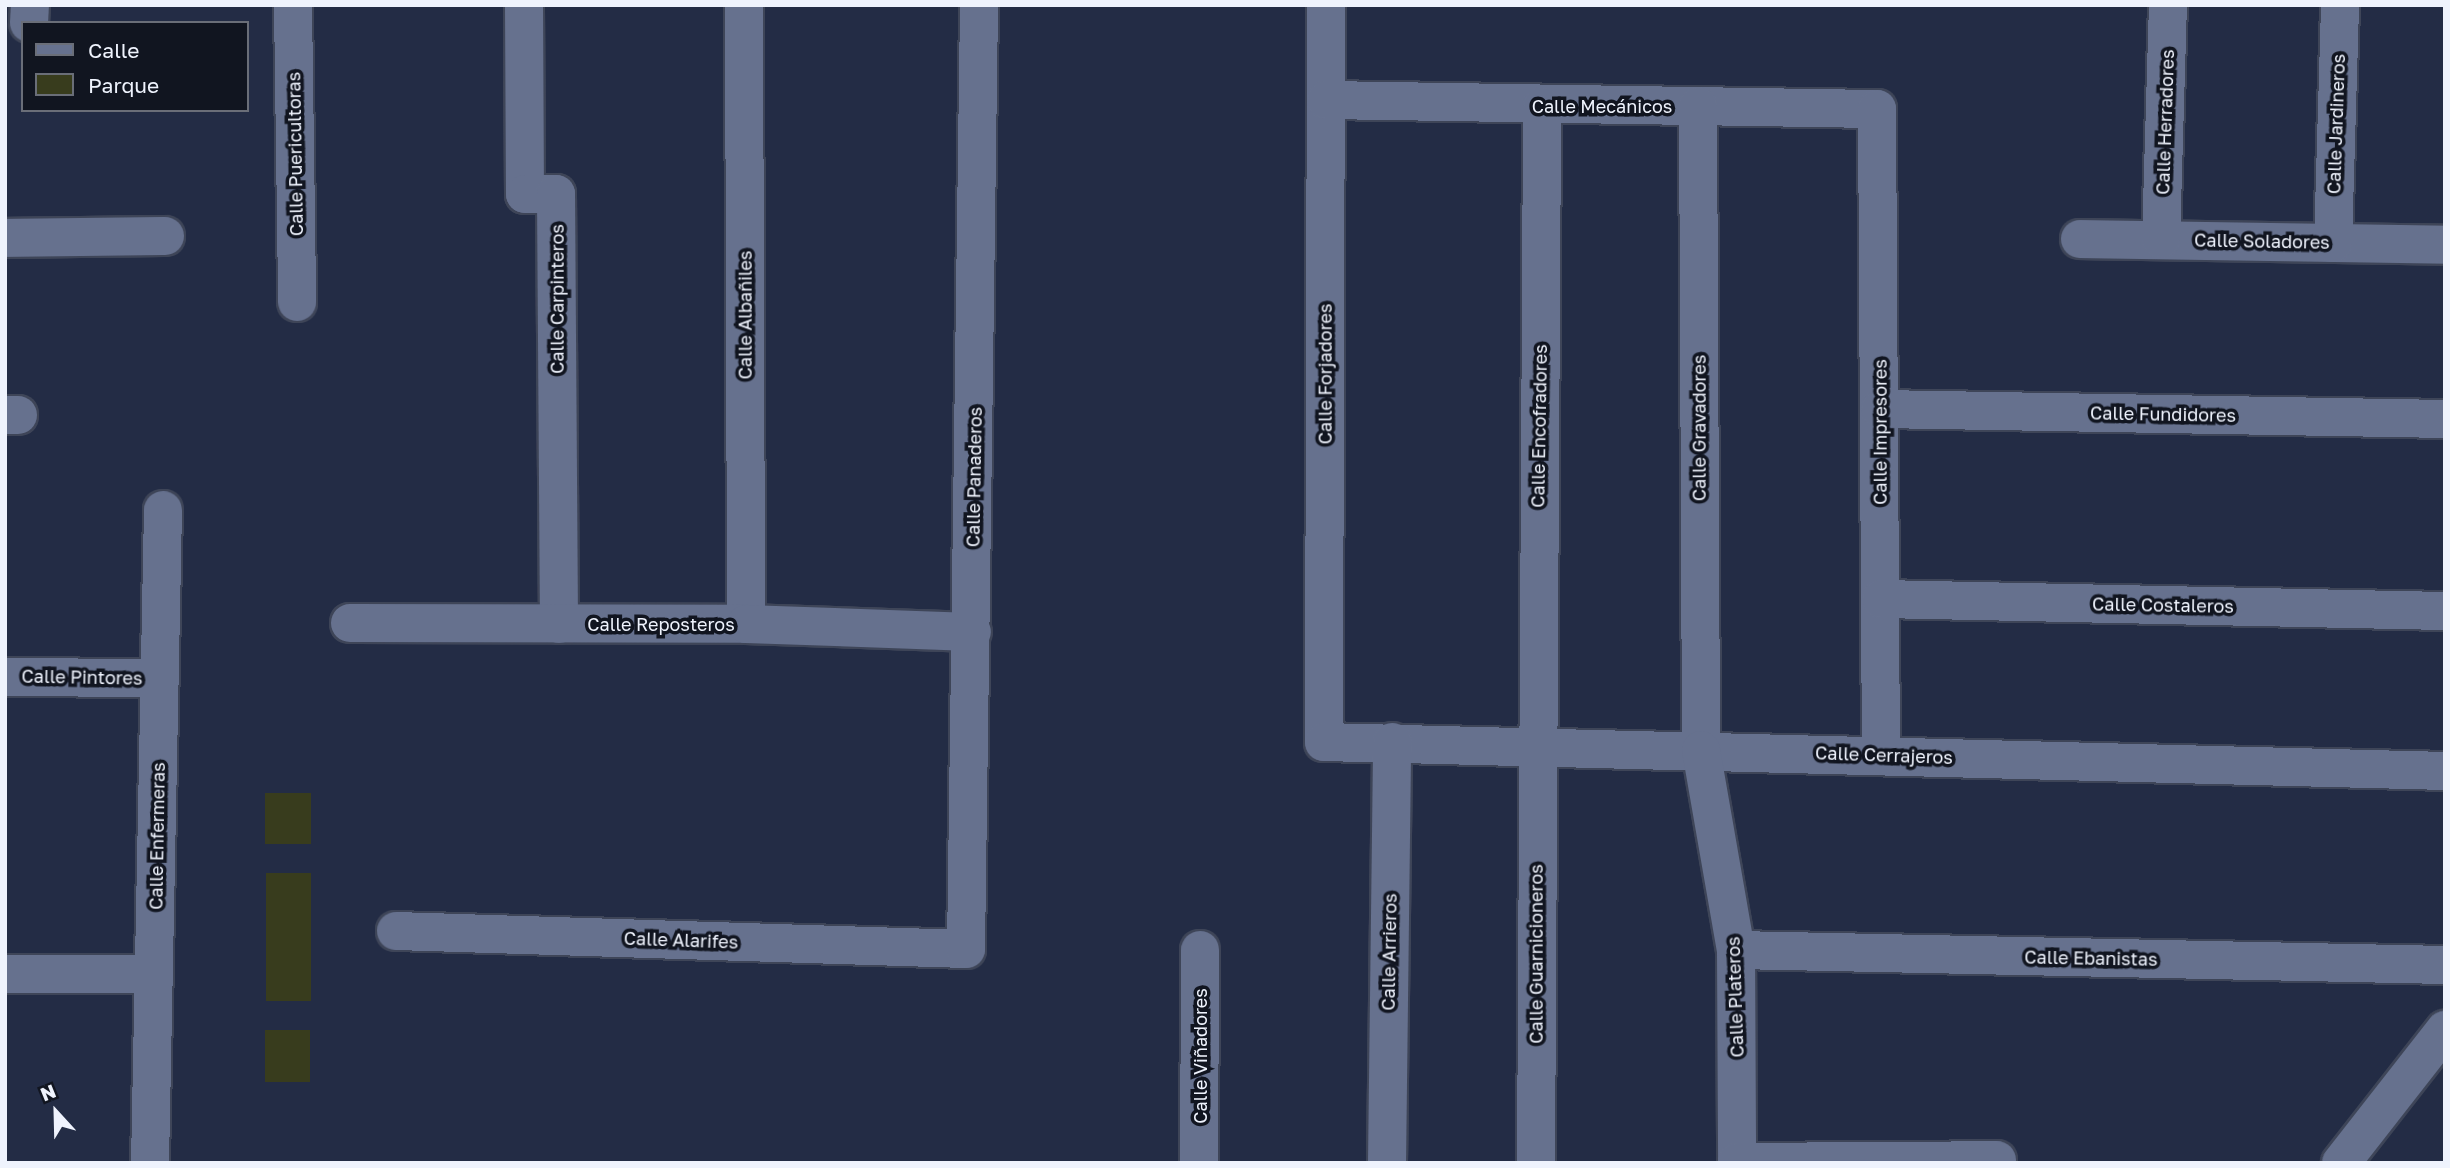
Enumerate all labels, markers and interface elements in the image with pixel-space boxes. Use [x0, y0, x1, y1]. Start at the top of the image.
legend [21, 21, 248, 112]
text: Calle [88, 37, 140, 63]
street label: Calle Herradores [2152, 49, 2178, 195]
street label: Calle Jardineros [2323, 54, 2349, 194]
text: Parque [88, 72, 159, 98]
street label: Calle Puericultoras [283, 72, 307, 236]
street label: Calle Mecánicos [1532, 95, 1672, 117]
street label: Calle Carpinteros [546, 224, 568, 374]
street label: Calle Soladores [2194, 229, 2330, 253]
street label: Calle Albañiles [734, 251, 756, 379]
street label: Calle Forjadores [1314, 304, 1336, 444]
street label: Calle Encofradores [1527, 344, 1551, 508]
street label: Calle Gravadores [1688, 355, 1710, 501]
street label: Calle Impresores [1869, 359, 1891, 505]
street label: Calle Fundidores [2090, 402, 2236, 426]
street label: Calle Panaderos [962, 407, 986, 547]
street label: Calle Costaleros [2092, 593, 2234, 617]
street label: Calle Reposteros [587, 613, 735, 635]
street label: Calle Pintores [21, 665, 143, 689]
street label: Calle Cerrajeros [1815, 742, 1953, 768]
street label: Calle Enfermeras [145, 762, 169, 910]
street label: Calle Guarnicioneros [1525, 864, 1547, 1044]
street label: Calle Arrieros [1377, 893, 1401, 1011]
street label: Calle Alarifes [623, 927, 739, 953]
street label: Calle Plateros [1722, 936, 1748, 1058]
street label: Calle Ebanistas [2024, 946, 2158, 970]
street label: Calle Viñadores [1189, 988, 1211, 1124]
north arrow [21, 1077, 91, 1147]
text: N [37, 1079, 59, 1105]

